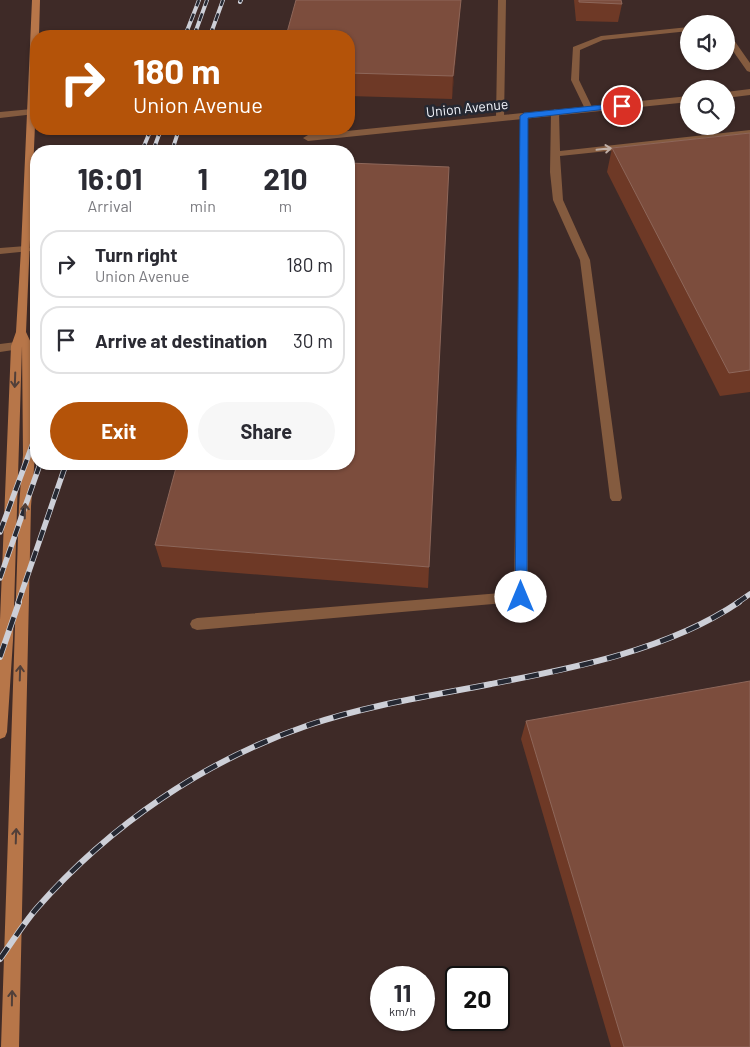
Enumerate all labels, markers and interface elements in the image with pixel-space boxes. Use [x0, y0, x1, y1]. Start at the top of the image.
map controls [680, 15, 735, 135]
button: sound [680, 15, 735, 70]
text: 180 m [133, 49, 221, 91]
icon: right [50, 50, 115, 115]
button: search [680, 80, 735, 135]
pin [601, 85, 643, 127]
text: Union Avenue [133, 91, 263, 117]
icon: arrive [608, 92, 636, 120]
street label: Union Avenue [425, 95, 509, 120]
one-way arrow [595, 144, 611, 154]
text: 16:01 [77, 160, 142, 196]
text: 1 [198, 160, 208, 196]
text: 210 [263, 160, 308, 196]
text: Arrival [88, 196, 132, 215]
text: min [190, 196, 216, 215]
text: m [279, 196, 292, 215]
text: Turn right [95, 243, 177, 266]
icon: right [52, 250, 80, 278]
text: 180 m [286, 253, 333, 276]
text: Union Avenue [95, 266, 189, 285]
icon: arrive [52, 326, 80, 354]
text: Arrive at destination [95, 329, 267, 352]
text: 30 m [293, 329, 333, 352]
one-way arrow [11, 372, 20, 388]
button: Exit [50, 402, 188, 460]
button: Share [198, 402, 335, 460]
one-way arrow [21, 503, 30, 519]
position arrow [494, 570, 546, 622]
one-way arrow [16, 666, 25, 682]
one-way arrow [11, 828, 21, 844]
speed limit sign: 20 [445, 966, 510, 1031]
text: 11 [394, 977, 411, 1007]
one-way arrow [7, 991, 16, 1007]
text: km/h [389, 1004, 416, 1018]

